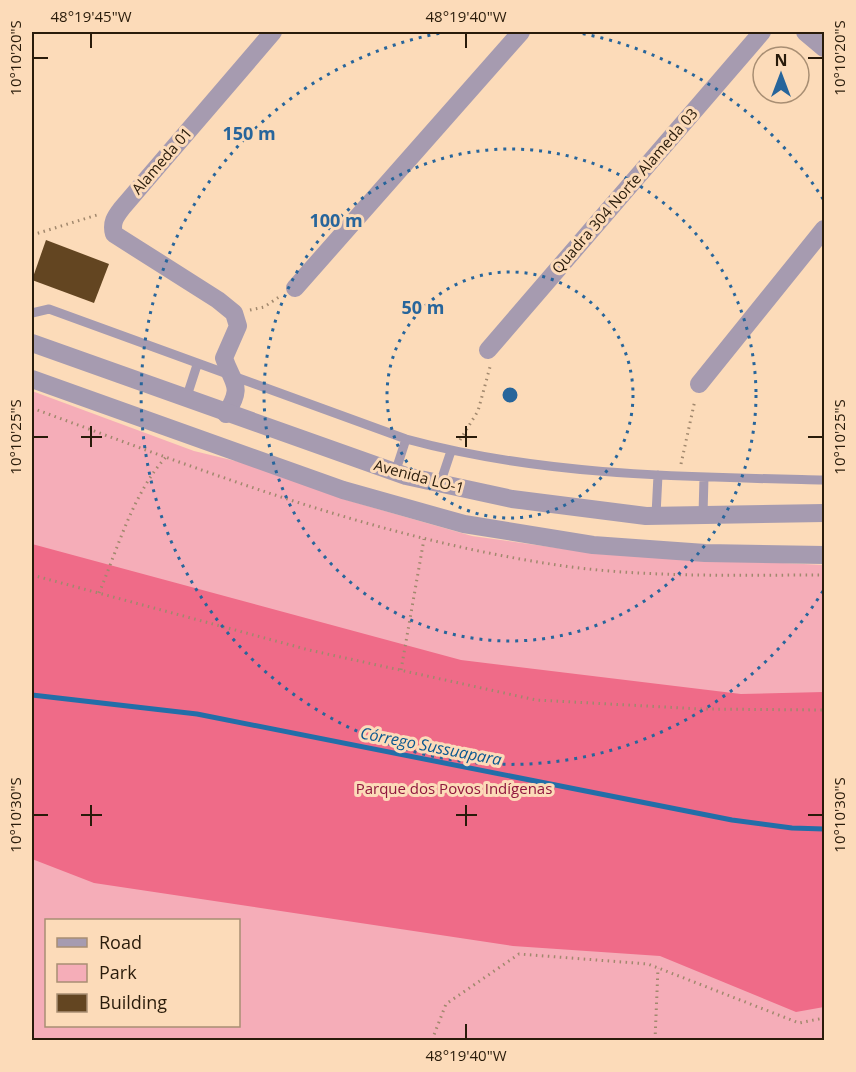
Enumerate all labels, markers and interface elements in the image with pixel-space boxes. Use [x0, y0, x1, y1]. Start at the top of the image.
text: 48°19'45"W [51, 6, 132, 26]
text: 48°19'40"W [426, 6, 507, 26]
text: 10°10'20"S [5, 20, 25, 96]
text: 10°10'20"S [829, 20, 849, 96]
north arrow [751, 45, 811, 105]
text: N [774, 49, 788, 71]
street label: Quadra 304 Norte Alameda 03 [547, 103, 702, 277]
text: 150 m [222, 121, 276, 145]
street label: Alameda 01 [127, 123, 196, 198]
text: 100 m [309, 208, 363, 232]
text: 50 m [402, 295, 444, 319]
centre of rings [500, 385, 520, 405]
text: 10°10'25"S [5, 399, 25, 475]
text: 10°10'25"S [829, 399, 849, 475]
street label: Avenida LO-1 [372, 454, 467, 498]
water label: Córrego Sussuapara [358, 722, 504, 770]
text: 10°10'30"S [5, 777, 25, 853]
text: 10°10'30"S [829, 777, 849, 853]
park label: Parque dos Povos Indígenas [356, 778, 552, 798]
legend [45, 919, 240, 1027]
text: Road [99, 930, 142, 954]
text: Park [99, 960, 137, 984]
text: Building [99, 990, 167, 1014]
text: 48°19'40"W [426, 1045, 507, 1065]

